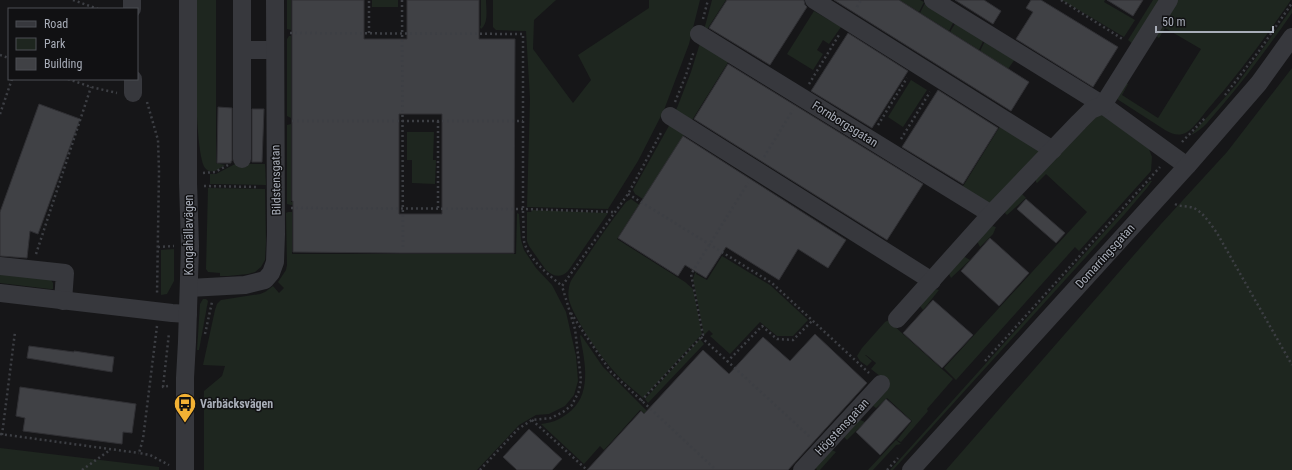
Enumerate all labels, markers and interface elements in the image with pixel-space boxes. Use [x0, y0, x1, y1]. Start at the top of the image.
legend [8, 8, 138, 80]
scale bar [1156, 8, 1273, 34]
text: 50 m [1162, 15, 1186, 29]
text: Road [44, 17, 68, 31]
text: Park [44, 37, 66, 51]
text: Building [44, 57, 82, 71]
street label: Fornborgsgatan [810, 98, 881, 150]
street label: Bildstensgatan [268, 144, 284, 215]
street label: Kongahällavägen [182, 194, 196, 275]
street label: Domarringsgatan [1072, 221, 1138, 291]
bus stop icon: Vårbäcksvägen [172, 391, 198, 424]
street label: Högstensgatan [812, 396, 872, 458]
place label: Vårbäcksvägen [200, 397, 273, 411]

